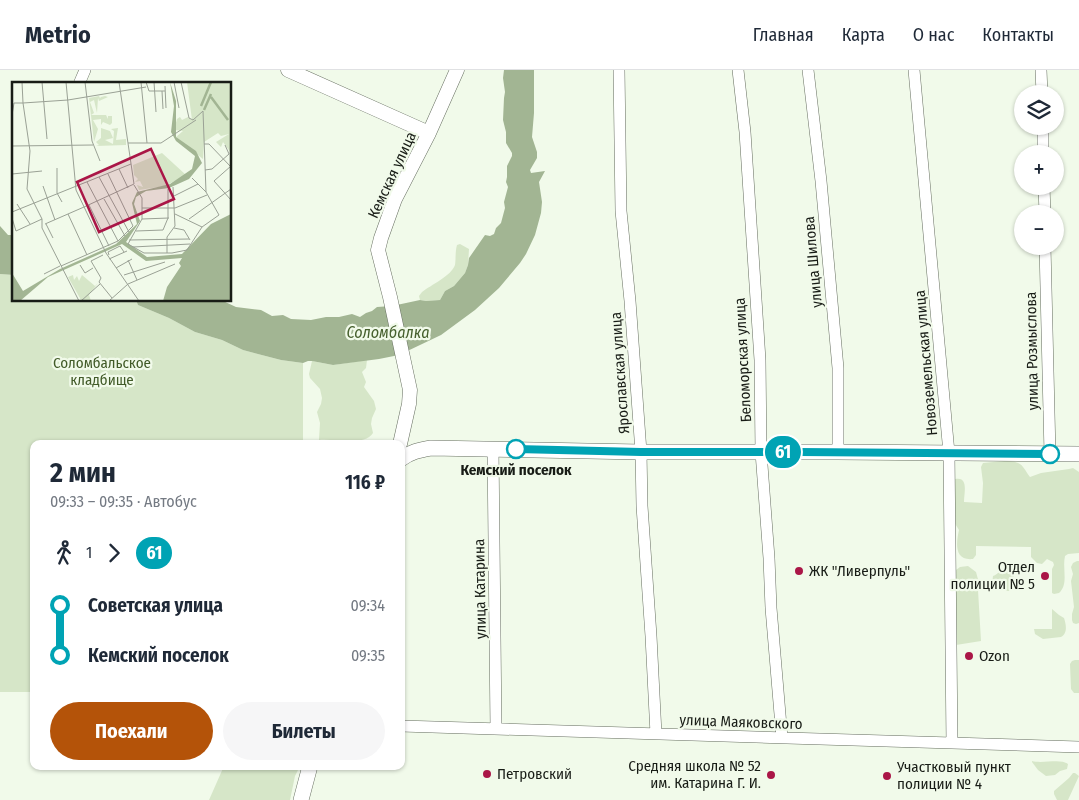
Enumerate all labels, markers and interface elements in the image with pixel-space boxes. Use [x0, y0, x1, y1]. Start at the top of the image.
text: Metrio [25, 21, 91, 49]
text: Главная [753, 24, 814, 46]
text: Карта [842, 24, 885, 46]
text: О нас [913, 24, 954, 46]
text: Контакты [982, 24, 1054, 46]
inset map [12, 82, 231, 301]
map controls [1014, 85, 1064, 255]
button: layers [1014, 85, 1064, 135]
street label: Кемская улица [364, 129, 420, 221]
button: + [1014, 145, 1064, 195]
button: − [1014, 205, 1064, 255]
street label: улица Шилова [800, 215, 826, 309]
street label: Новоземельская улица [911, 289, 941, 437]
street label: улица Розмыслова [1022, 292, 1042, 410]
street label: Беломорская улица [731, 297, 755, 423]
street label: Ярославская улица [607, 311, 633, 435]
water label: Соломбалка [346, 323, 430, 342]
park label: Соломбальское кладбище [53, 354, 151, 389]
line badge: 61 [760, 436, 806, 468]
marker: Кемский поселок [506, 439, 526, 459]
text: 61 [775, 441, 791, 463]
unlabelled marker [1040, 444, 1060, 464]
text: 2 мин [50, 456, 116, 489]
place label: Кемский поселок [460, 461, 572, 479]
text: 116 ₽ [345, 471, 385, 494]
text: 09:33 – 09:35 · Автобус [50, 492, 197, 511]
icon: walk [50, 539, 78, 567]
icon: forward [100, 539, 128, 567]
street label: улица Катарина [470, 539, 490, 639]
text: 61 [146, 542, 162, 564]
text: 1 [86, 543, 92, 562]
place label: Отдел полиции № 5 [950, 558, 1035, 593]
place label: ЖК "Ливерпуль" [809, 562, 910, 580]
marker: ЖК "Ливерпуль" [793, 565, 805, 577]
marker: Отдел полиции № 5 [1039, 570, 1051, 582]
text: Советская улица [88, 594, 223, 617]
text: 09:34 [351, 596, 385, 615]
text: Кемский поселок [88, 644, 229, 667]
text: 09:35 [351, 646, 385, 665]
place label: Ozon [979, 647, 1010, 665]
marker: Ozon [963, 650, 975, 662]
button: Поехали [50, 702, 213, 760]
button: Билеты [223, 702, 385, 760]
street label: улица Маяковского [679, 711, 803, 733]
place label: Средняя школа № 52 им. Катарина Г. И. [628, 757, 761, 792]
place label: Участковый пункт полиции № 4 [896, 758, 1012, 793]
place label: Петровский [497, 765, 572, 783]
marker: Петровский [481, 768, 493, 780]
marker: Средняя школа № 52 им. Катарина Г. И. [765, 769, 777, 781]
marker: Участковый пункт полиции № 4 [881, 770, 893, 782]

